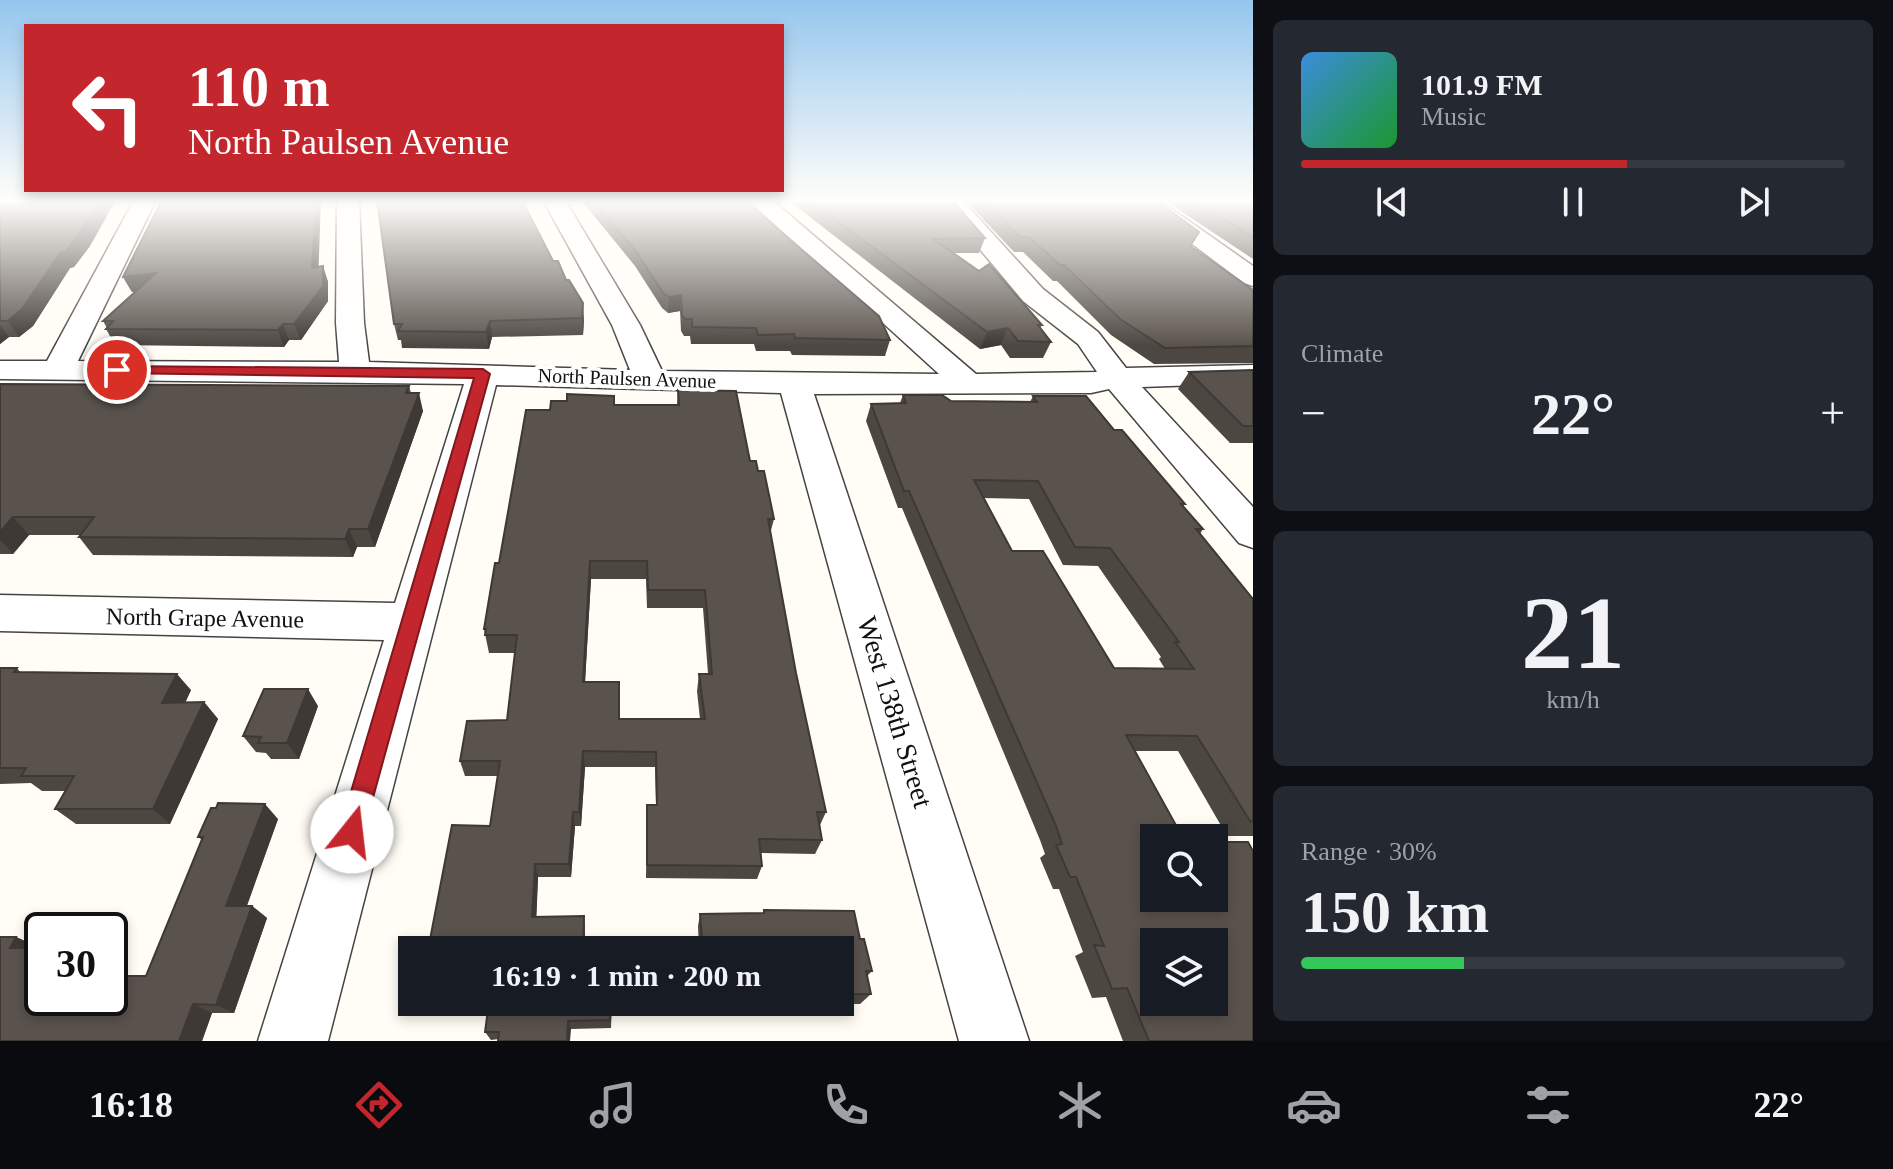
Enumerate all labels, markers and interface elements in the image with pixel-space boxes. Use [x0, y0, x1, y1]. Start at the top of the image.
icon: left [56, 56, 160, 160]
text: 110 m [188, 56, 330, 118]
text: 101.9 FM [1421, 68, 1543, 101]
text: Music [1421, 102, 1486, 131]
text: North Paulsen Avenue [188, 122, 509, 162]
icon: previous [1370, 180, 1414, 224]
icon: pause [1551, 180, 1595, 224]
icon: next [1732, 180, 1776, 224]
pin [83, 336, 151, 404]
text: Climate [1301, 339, 1383, 368]
icon: arrive [95, 348, 139, 392]
street label: North Paulsen Avenue [537, 364, 717, 392]
text: 22° [1531, 381, 1615, 447]
text: − [1301, 389, 1326, 438]
text: + [1820, 389, 1845, 438]
text: 21 [1521, 575, 1625, 690]
street label: North Grape Avenue [106, 603, 304, 633]
street label: West 138th Street [851, 613, 939, 812]
text: km/h [1546, 685, 1600, 714]
position arrow [310, 790, 394, 874]
map controls [1140, 824, 1228, 1016]
button: search [1140, 824, 1228, 912]
text: Range · 30% [1301, 837, 1437, 866]
text: 150 km [1301, 879, 1489, 945]
speed limit sign: 30 [24, 912, 128, 1016]
button: layers [1140, 928, 1228, 1016]
text: 16:19 · 1 min · 200 m [491, 959, 761, 992]
icon: directions [351, 1077, 407, 1133]
icon: music [585, 1077, 641, 1133]
icon: phone [818, 1077, 874, 1133]
icon: climate [1052, 1077, 1108, 1133]
icon: car [1286, 1077, 1342, 1133]
icon: filters [1520, 1077, 1576, 1133]
text: 16:18 [89, 1085, 173, 1125]
text: 22° [1754, 1085, 1804, 1125]

